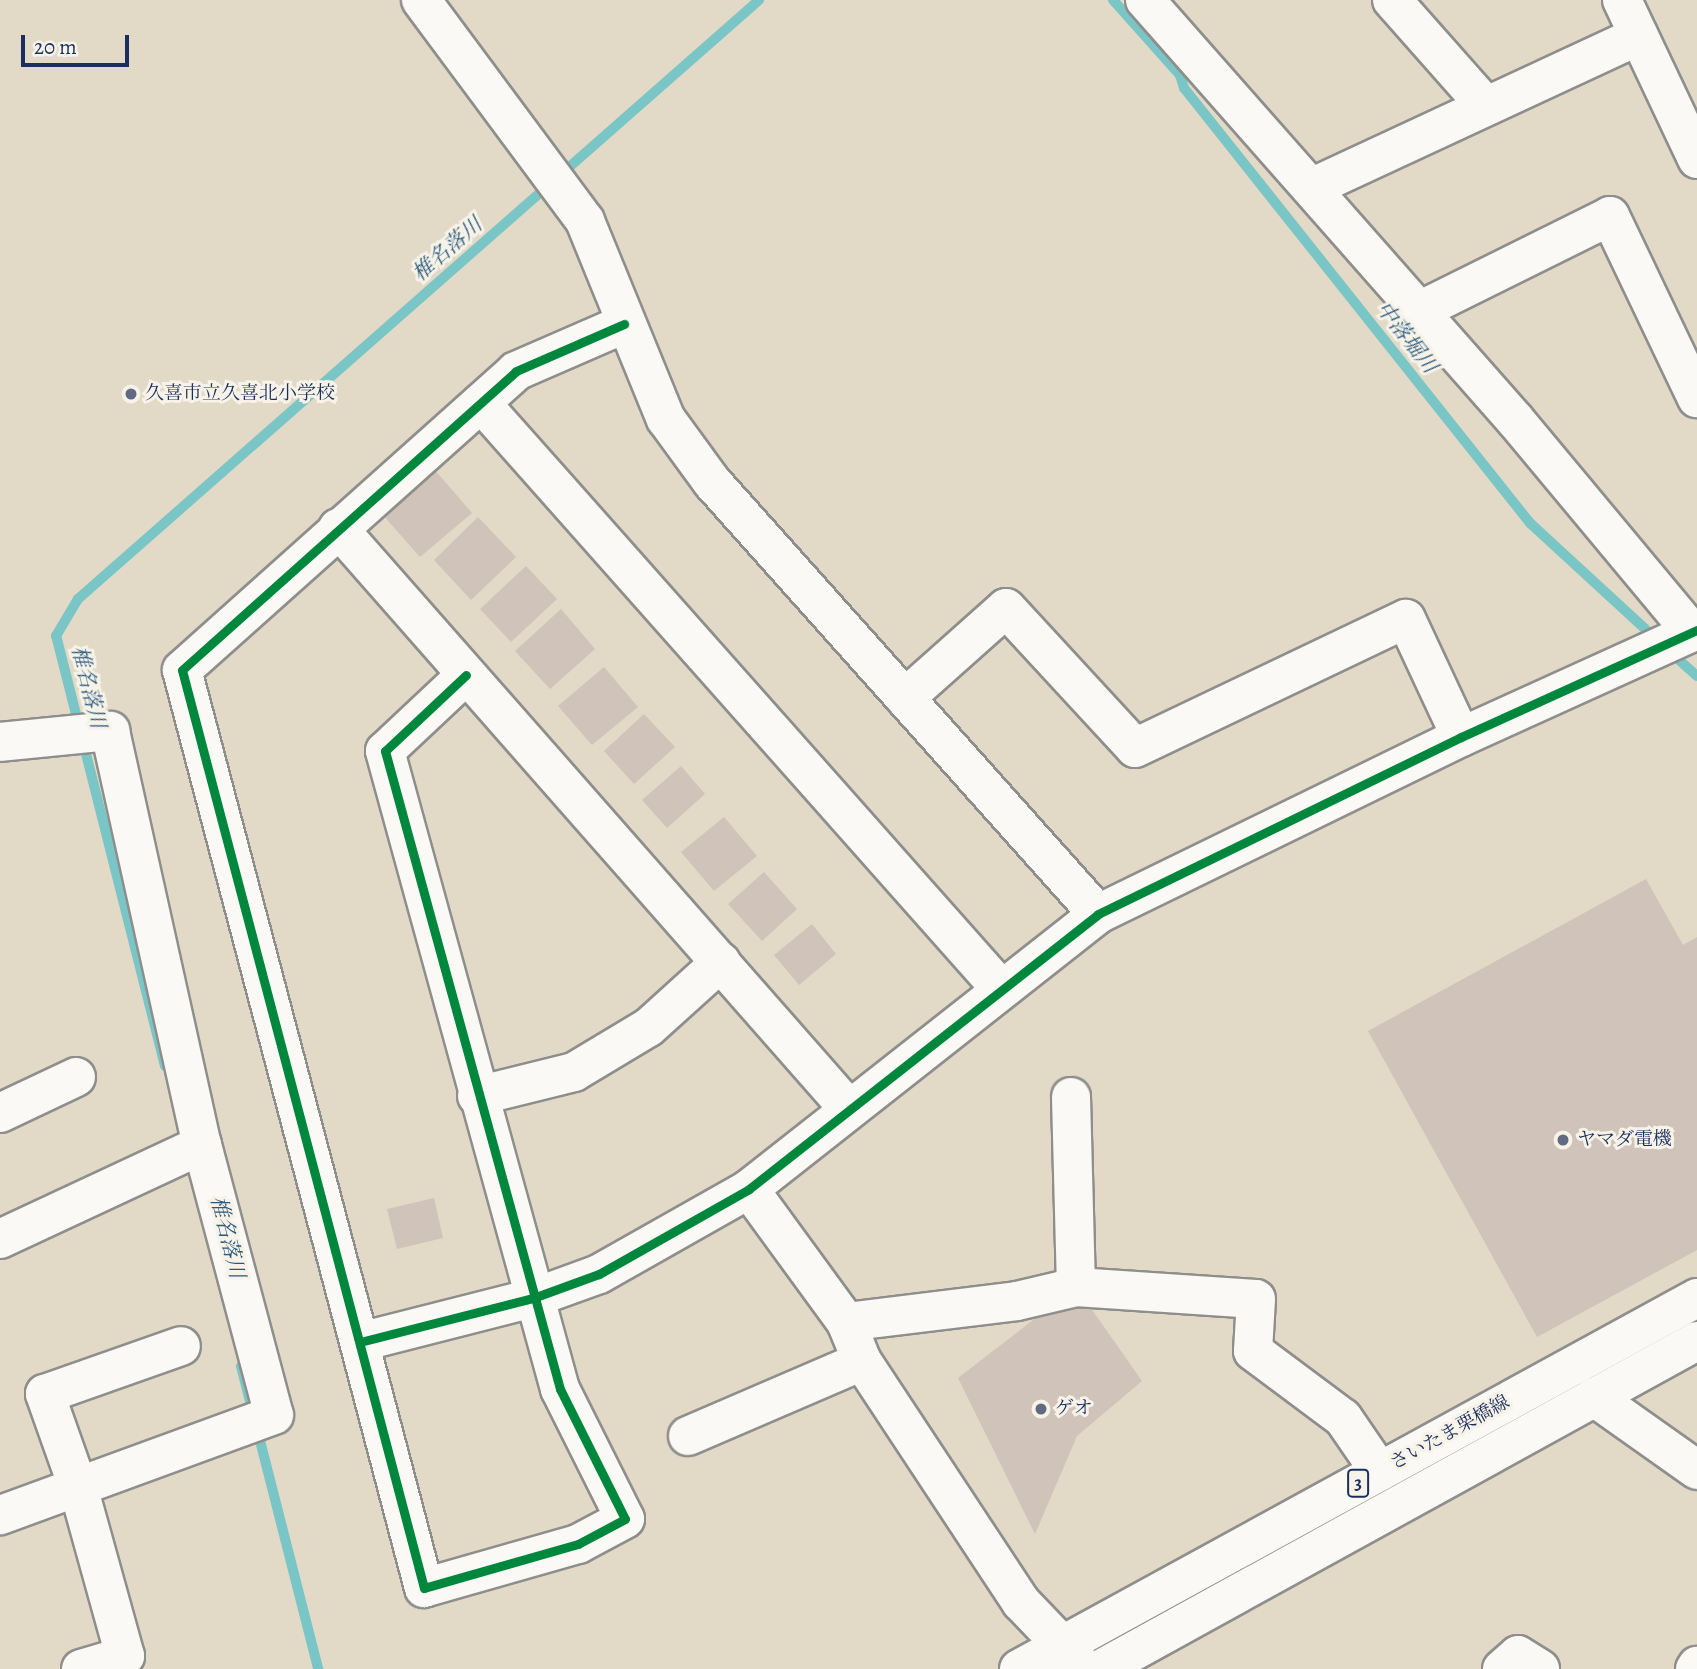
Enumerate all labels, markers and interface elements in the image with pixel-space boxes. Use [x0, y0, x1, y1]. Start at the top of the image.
scale bar [24, 21, 133, 65]
text: 20 m [34, 33, 77, 61]
water label: 椎名落川 [407, 212, 487, 286]
water label: 中落堀川 [1371, 296, 1443, 378]
place label: 久喜市立久喜北小学校 [145, 383, 335, 405]
marker: 久喜市立久喜北小学校 [123, 386, 139, 402]
water label: 椎名落川 [67, 643, 111, 731]
place label: ヤマダ電機 [1577, 1129, 1672, 1151]
marker: ヤマダ電機 [1555, 1132, 1571, 1148]
water label: 椎名落川 [206, 1193, 250, 1281]
street label: さいたま栗橋線 [1386, 1391, 1514, 1475]
place label: ゲオ [1055, 1398, 1093, 1420]
marker: ゲオ [1033, 1401, 1049, 1417]
road number: 3 [1346, 1468, 1370, 1498]

